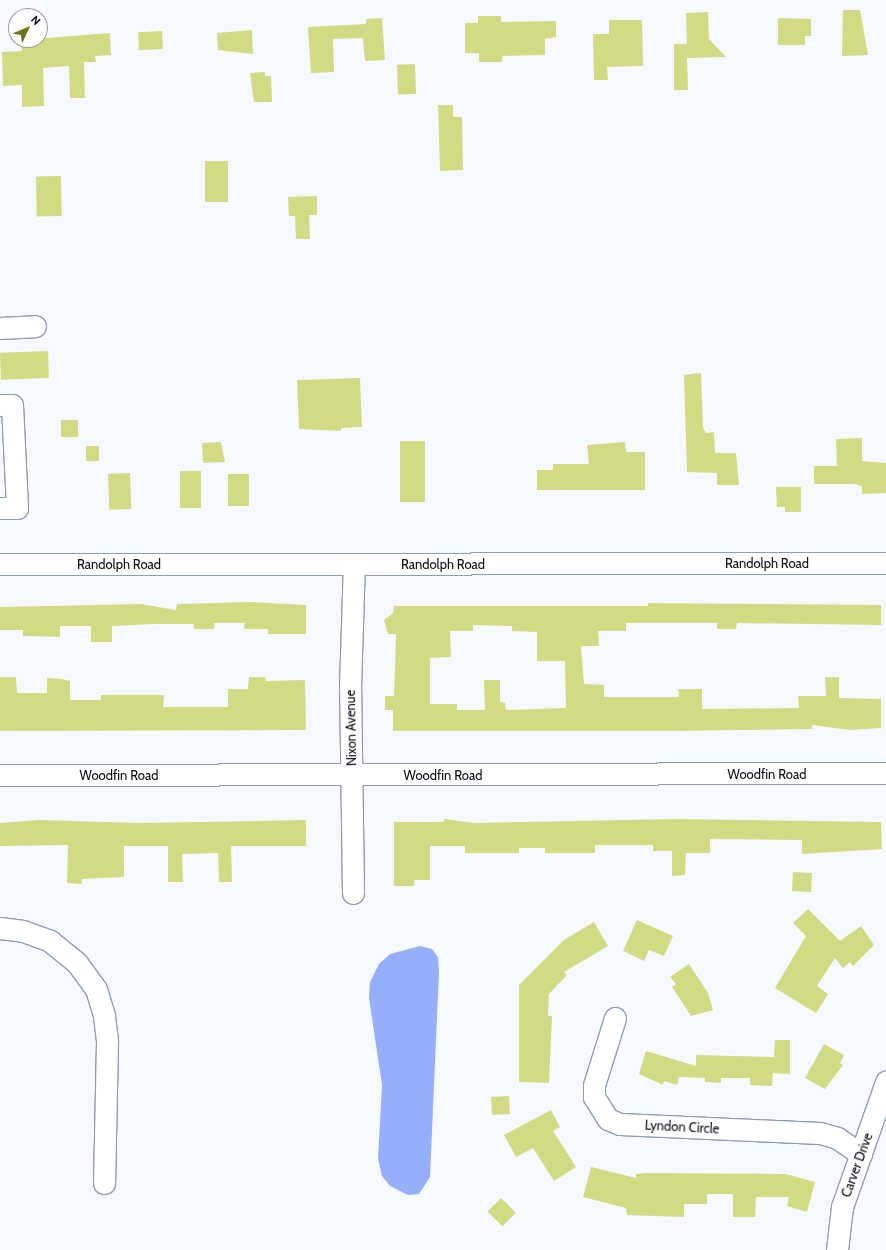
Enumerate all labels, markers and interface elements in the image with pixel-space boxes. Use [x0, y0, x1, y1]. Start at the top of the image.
north arrow [8, 8, 48, 48]
text: N [28, 13, 44, 28]
street label: Randolph Road [725, 555, 809, 571]
street label: Randolph Road [77, 556, 161, 572]
street label: Randolph Road [401, 556, 485, 572]
street label: Nixon Avenue [343, 690, 359, 766]
street label: Woodfin Road [728, 766, 806, 782]
street label: Woodfin Road [80, 767, 158, 783]
street label: Woodfin Road [404, 767, 482, 783]
street label: Lyndon Circle [644, 1117, 720, 1137]
street label: Carver Drive [838, 1131, 876, 1199]

